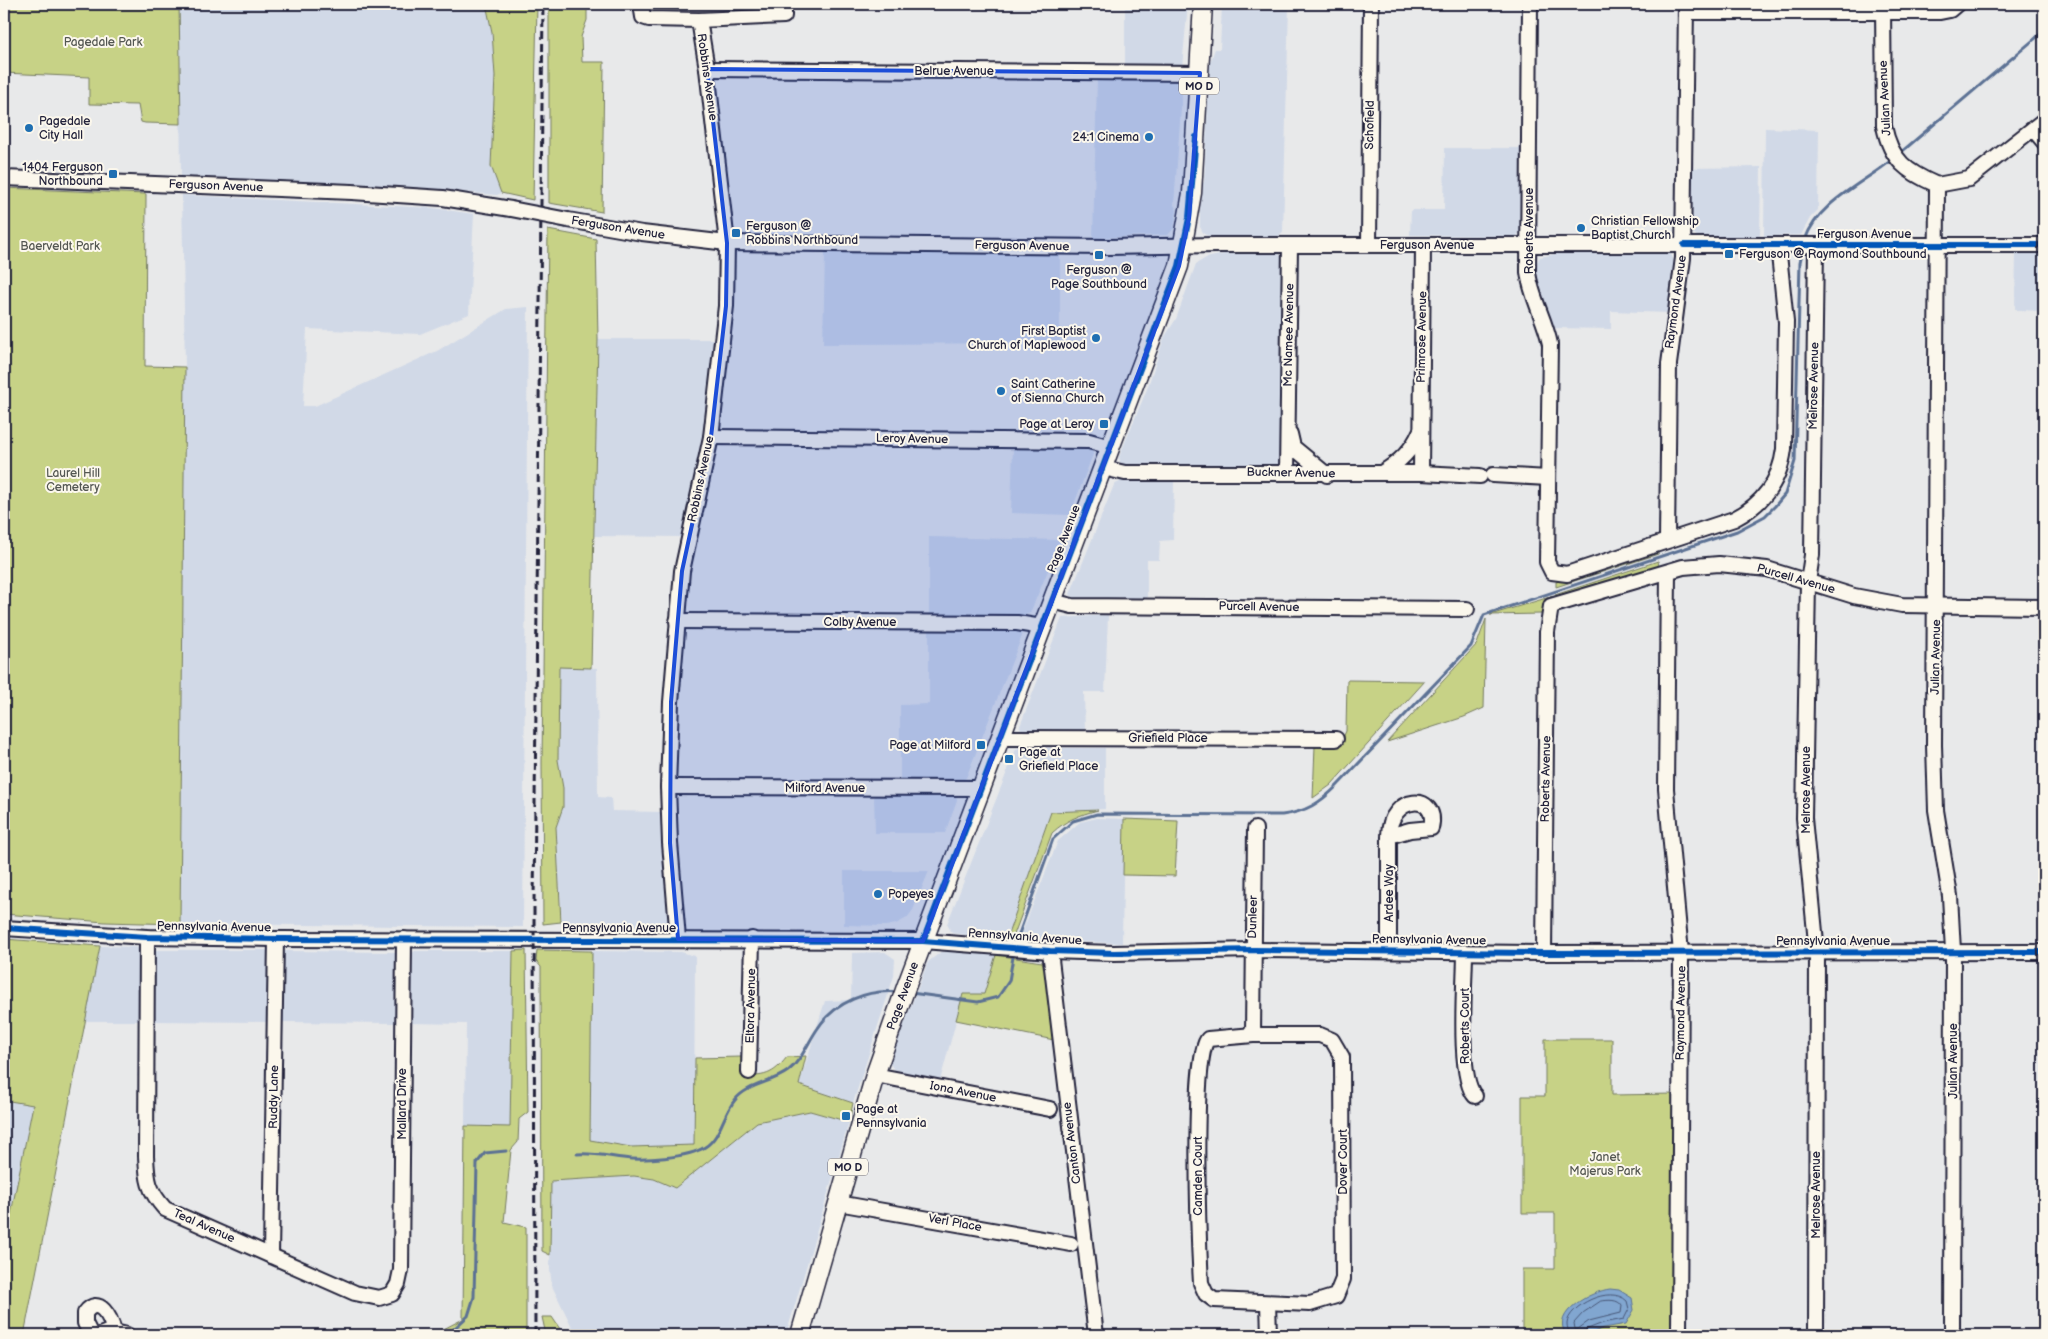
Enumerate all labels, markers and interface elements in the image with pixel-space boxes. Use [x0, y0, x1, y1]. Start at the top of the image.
street label: Robbins Avenue [693, 32, 721, 122]
park label: Pagedale Park [64, 35, 142, 50]
street label: Julian Avenue [1876, 60, 1894, 136]
street label: Belrue Avenue [914, 64, 994, 79]
road number: MO D [1179, 78, 1219, 94]
street label: Schofield [1362, 100, 1378, 150]
place label: Pagedale City Hall [39, 114, 90, 143]
marker: Pagedale City Hall [23, 122, 35, 134]
place label: 24:1 Cinema [1073, 130, 1139, 145]
marker: 24:1 Cinema [1143, 131, 1155, 143]
place label: 1404 Ferguson Northbound [22, 160, 103, 189]
marker: 1404 Ferguson Northbound [107, 168, 119, 180]
street label: Ferguson Avenue [168, 177, 264, 195]
street label: Roberts Avenue [1522, 188, 1537, 274]
street label: Ferguson Avenue [570, 213, 666, 243]
place label: Christian Fellowship Baptist Church [1591, 214, 1699, 243]
place label: Ferguson @ Robbins Northbound [746, 219, 858, 248]
marker: Christian Fellowship Baptist Church [1575, 222, 1587, 234]
marker: Ferguson @ Robbins Northbound [730, 227, 742, 239]
street label: Ferguson Avenue [1817, 227, 1911, 242]
street label: Ferguson Avenue [975, 238, 1069, 254]
street label: Ferguson Avenue [1380, 238, 1474, 253]
park label: Baerveldt Park [20, 239, 100, 254]
place label: Ferguson @ Raymond Southbound [1739, 247, 1927, 262]
marker: Ferguson @ Raymond Southbound [1723, 248, 1735, 260]
marker: Ferguson @ Page Southbound [1093, 249, 1105, 261]
street label: Raymond Avenue [1662, 254, 1690, 350]
place label: Ferguson @ Page Southbound [1051, 263, 1147, 292]
street label: Mc Namee Avenue [1281, 283, 1297, 387]
street label: Primrose Avenue [1414, 291, 1430, 383]
place label: First Baptist Church of Maplewood [968, 324, 1086, 353]
marker: First Baptist Church of Maplewood [1090, 332, 1102, 344]
street label: Melrose Avenue [1806, 342, 1822, 430]
place label: Saint Catherine of Sienna Church [1011, 377, 1104, 406]
marker: Saint Catherine of Sienna Church [995, 385, 1007, 397]
place label: Page at Leroy [1019, 417, 1095, 432]
marker: Page at Leroy [1098, 418, 1110, 430]
street label: Leroy Avenue [876, 431, 948, 447]
street label: Robbins Avenue [685, 434, 717, 524]
street label: Buckner Avenue [1246, 465, 1336, 481]
park label: Laurel Hill Cemetery [46, 466, 100, 495]
street label: Page Avenue [1044, 503, 1084, 575]
street label: Purcell Avenue [1755, 561, 1837, 597]
street label: Purcell Avenue [1219, 599, 1299, 615]
street label: Colby Avenue [824, 615, 896, 630]
street label: Julian Avenue [1928, 619, 1944, 695]
street label: Griefield Place [1128, 731, 1208, 746]
street label: Roberts Avenue [1538, 736, 1554, 822]
place label: Page at Milford [889, 738, 971, 753]
marker: Page at Milford [975, 739, 987, 751]
place label: Page at Griefield Place [1019, 745, 1098, 774]
street label: Melrose Avenue [1799, 746, 1814, 834]
marker: Page at Griefield Place [1003, 753, 1015, 765]
street label: Milford Avenue [785, 781, 865, 796]
street label: Ardee Way [1382, 864, 1397, 922]
place label: Popeyes [888, 887, 934, 902]
marker: Popeyes [872, 888, 884, 900]
street label: Dunleer [1245, 895, 1261, 939]
street label: Pennsylvania Avenue [157, 919, 271, 935]
street label: Pennsylvania Avenue [562, 921, 676, 936]
street label: Pennsylvania Avenue [968, 926, 1082, 948]
street label: Pennsylvania Avenue [1372, 932, 1486, 948]
street label: Pennsylvania Avenue [1776, 934, 1890, 949]
street label: Page Avenue [884, 960, 922, 1032]
street label: Raymond Avenue [1673, 966, 1689, 1060]
street label: Eltora Avenue [743, 968, 759, 1044]
street label: Roberts Court [1458, 987, 1473, 1064]
street label: Julian Avenue [1946, 1023, 1961, 1099]
street label: Ruddy Lane [266, 1065, 282, 1129]
street label: Mallard Drive [395, 1068, 410, 1140]
street label: Iona Avenue [928, 1078, 998, 1106]
street label: Canton Avenue [1060, 1101, 1084, 1185]
place label: Page at Pennsylvania [856, 1102, 927, 1131]
marker: Page at Pennsylvania [840, 1110, 852, 1122]
street label: Dover Court [1336, 1129, 1351, 1195]
street label: Camden Court [1191, 1136, 1206, 1216]
park label: Janet Majerus Park [1569, 1150, 1641, 1179]
street label: Melrose Avenue [1809, 1151, 1824, 1239]
road number: MO D [828, 1158, 868, 1176]
street label: Teal Avenue [171, 1206, 237, 1246]
street label: Verl Place [927, 1211, 983, 1235]

